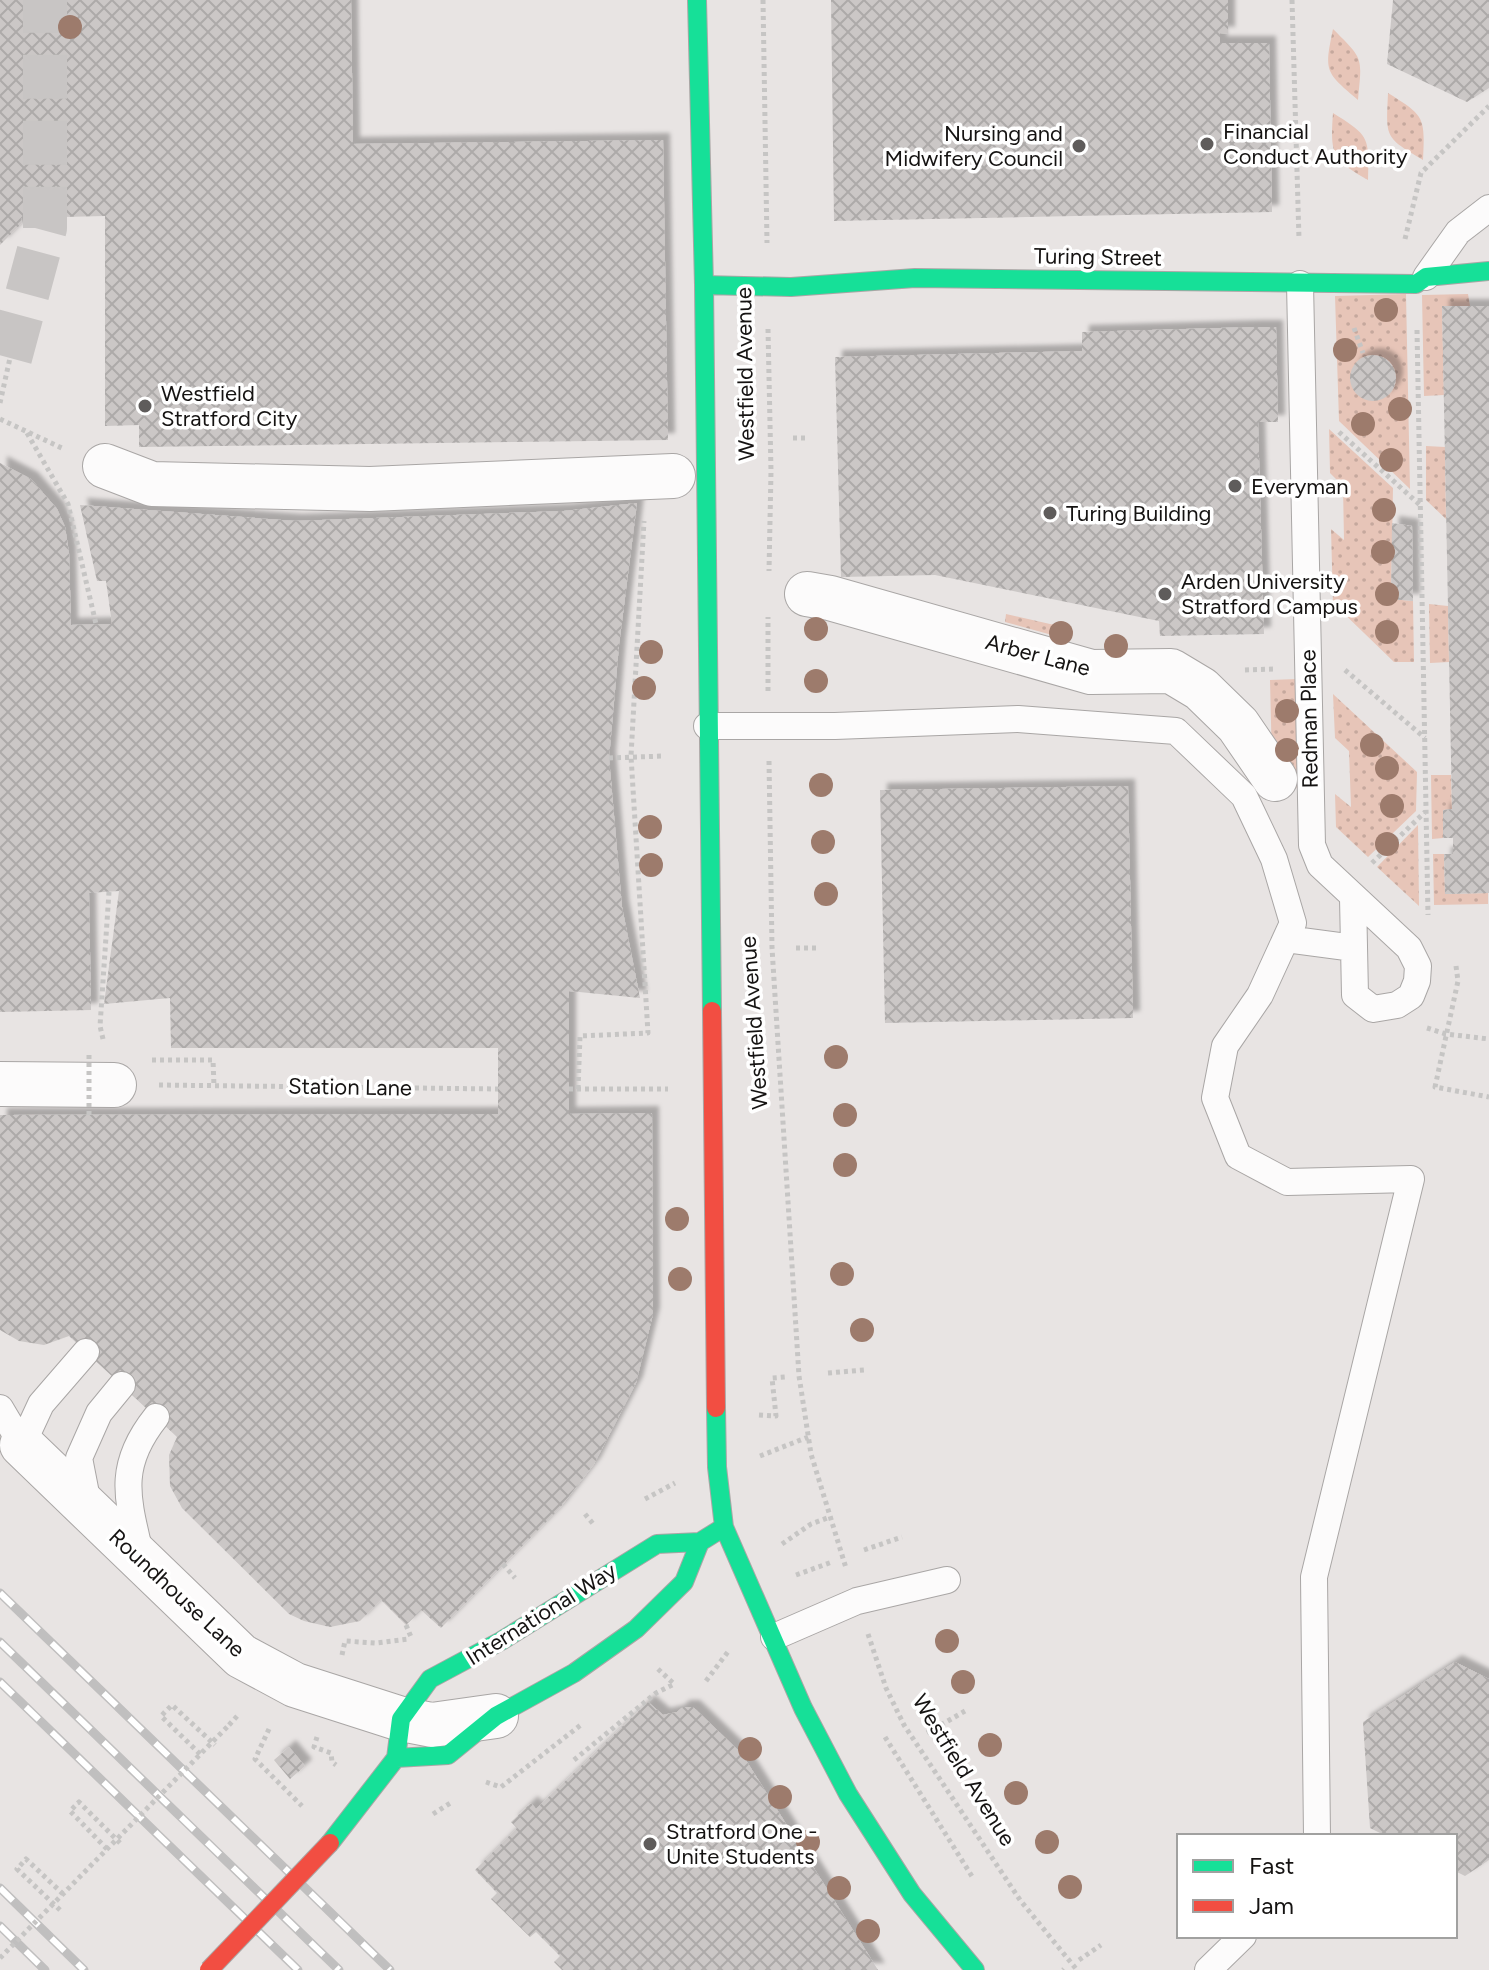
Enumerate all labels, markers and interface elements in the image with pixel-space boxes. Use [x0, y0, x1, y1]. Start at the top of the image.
place label: Financial Conduct Authority [1223, 118, 1408, 170]
place label: Nursing and Midwifery Council [885, 120, 1063, 172]
marker: Financial Conduct Authority [1198, 135, 1216, 153]
marker: Nursing and Midwifery Council [1070, 137, 1088, 155]
street label: Turing Street [1034, 242, 1162, 272]
street label: Westfield Avenue [730, 287, 760, 461]
place label: Westfield Stratford City [161, 380, 298, 432]
marker: Westfield Stratford City [136, 397, 154, 415]
place label: Everyman [1251, 473, 1348, 500]
marker: Everyman [1226, 477, 1244, 495]
place label: Turing Building [1066, 500, 1211, 527]
marker: Turing Building [1041, 504, 1059, 522]
place label: Arden University Stratford Campus [1181, 568, 1358, 620]
marker: Arden University Stratford Campus [1156, 585, 1174, 603]
street label: Arber Lane [983, 628, 1093, 682]
street label: Redman Place [1294, 649, 1324, 789]
street label: Westfield Avenue [734, 935, 774, 1111]
street label: Station Lane [288, 1072, 412, 1102]
street label: Roundhouse Lane [103, 1523, 251, 1663]
street label: International Way [461, 1557, 622, 1671]
street label: Westfield Avenue [907, 1689, 1021, 1851]
place label: Stratford One - Unite Students [666, 1818, 817, 1870]
legend [1177, 1834, 1457, 1938]
marker: Stratford One - Unite Students [641, 1835, 659, 1853]
text: Fast [1249, 1851, 1294, 1880]
text: Jam [1249, 1891, 1294, 1920]

